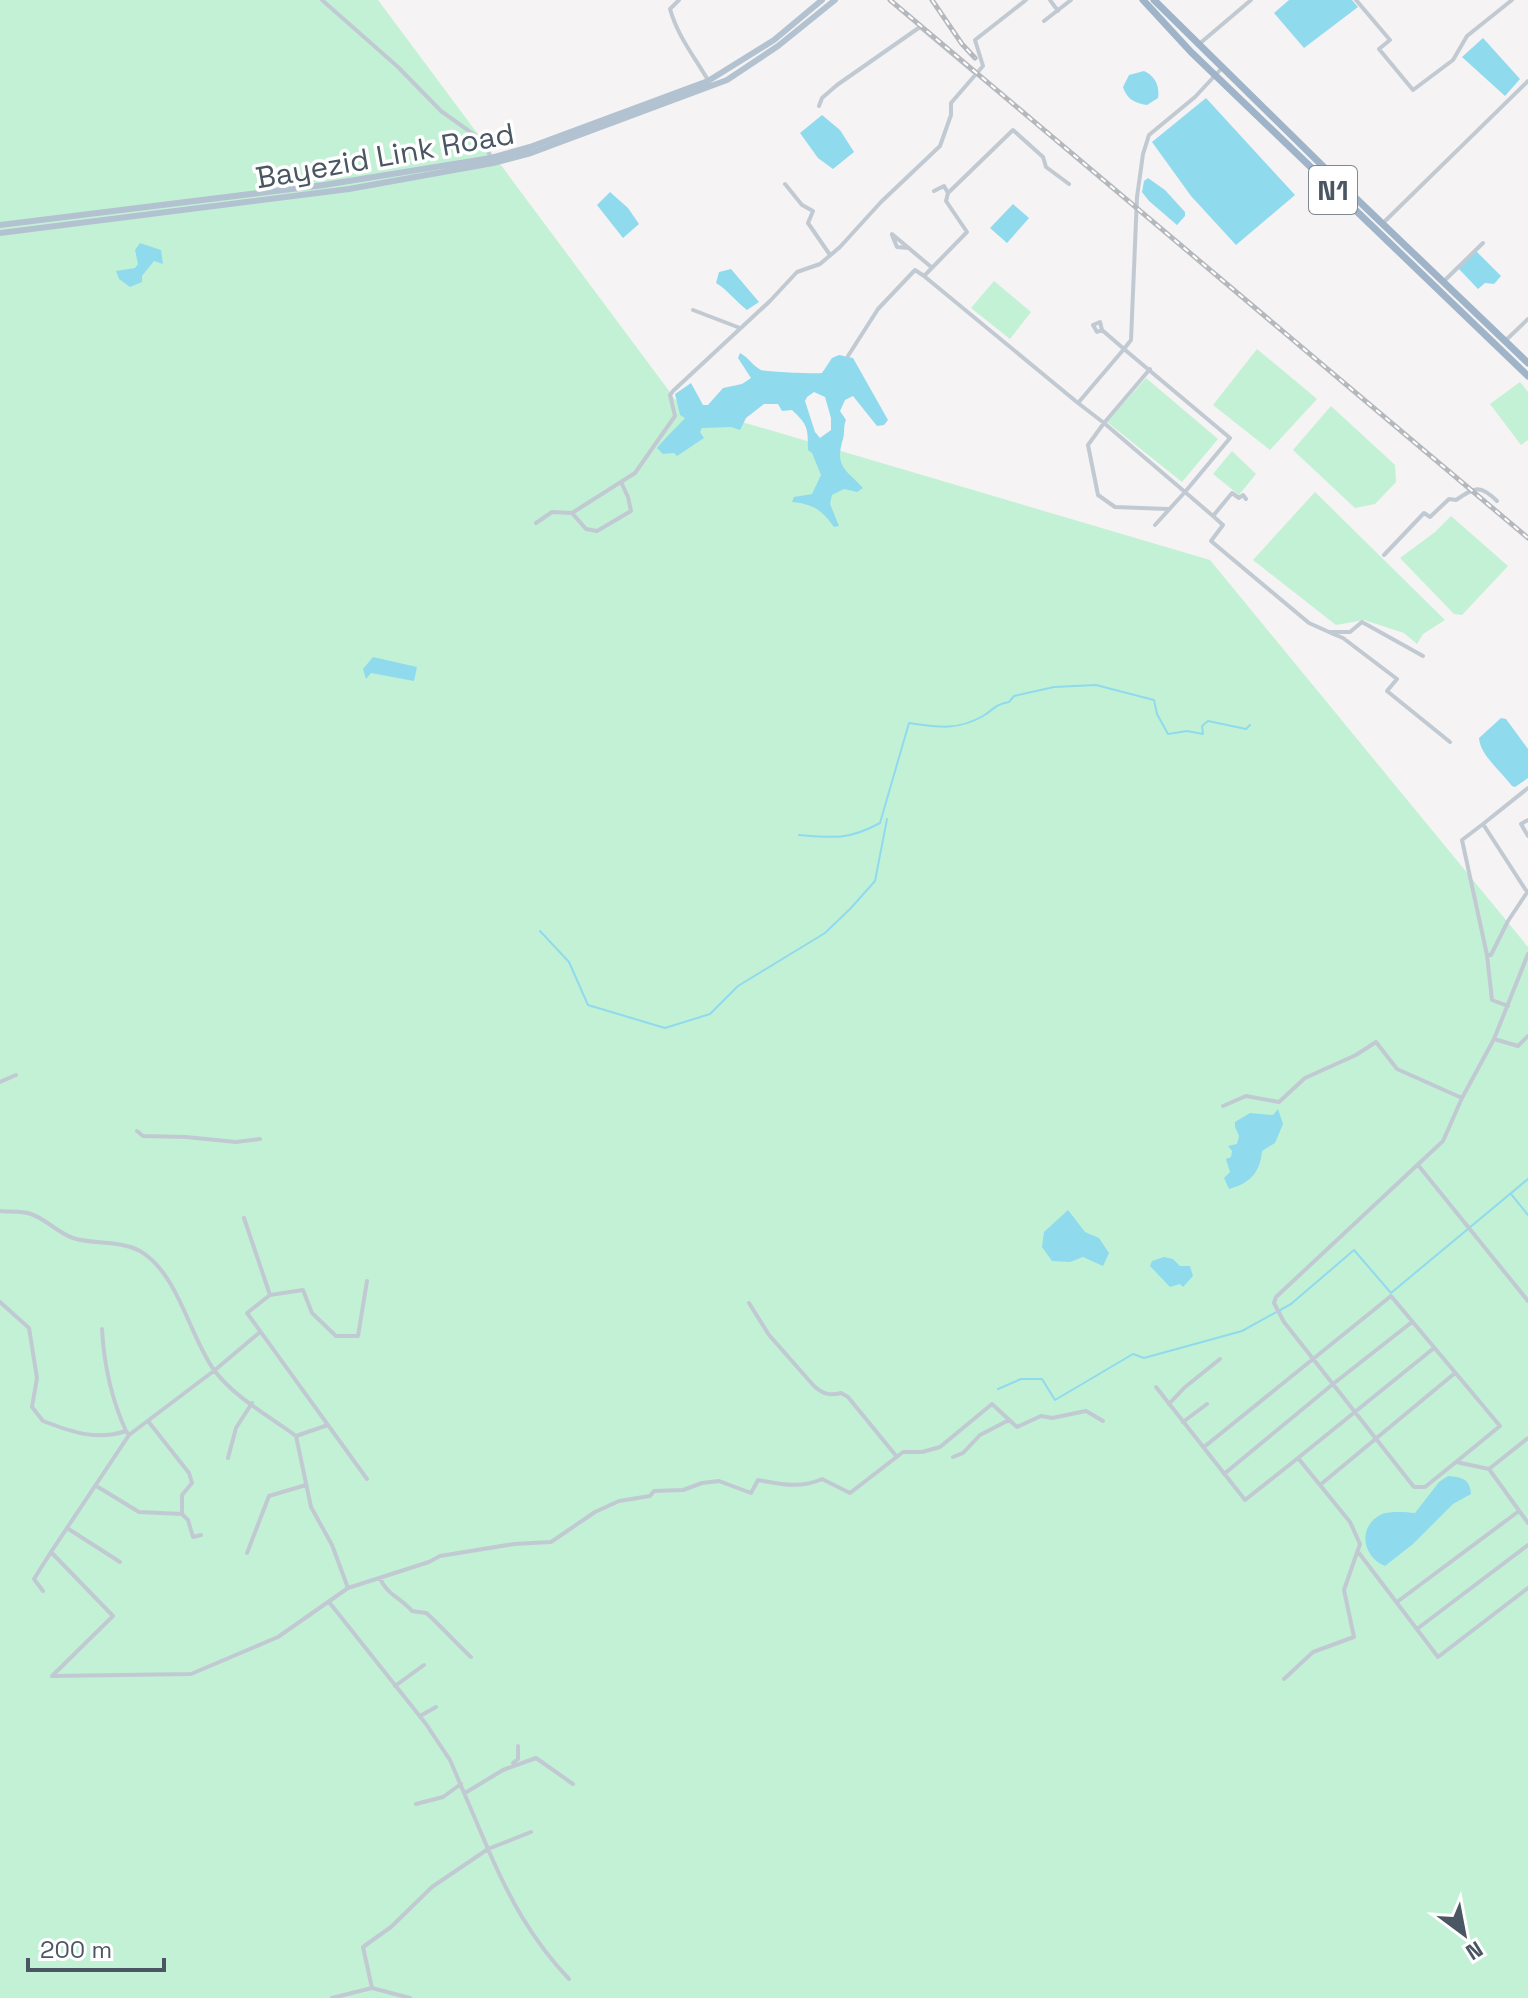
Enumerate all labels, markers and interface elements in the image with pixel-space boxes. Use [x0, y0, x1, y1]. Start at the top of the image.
street label: Bayezid Link Road [253, 114, 517, 197]
road number: N1 [1309, 166, 1357, 214]
north arrow [1424, 1894, 1504, 1974]
scale bar [28, 1922, 164, 1972]
text: 200 m [40, 1934, 112, 1965]
text: N [1461, 1935, 1488, 1967]

